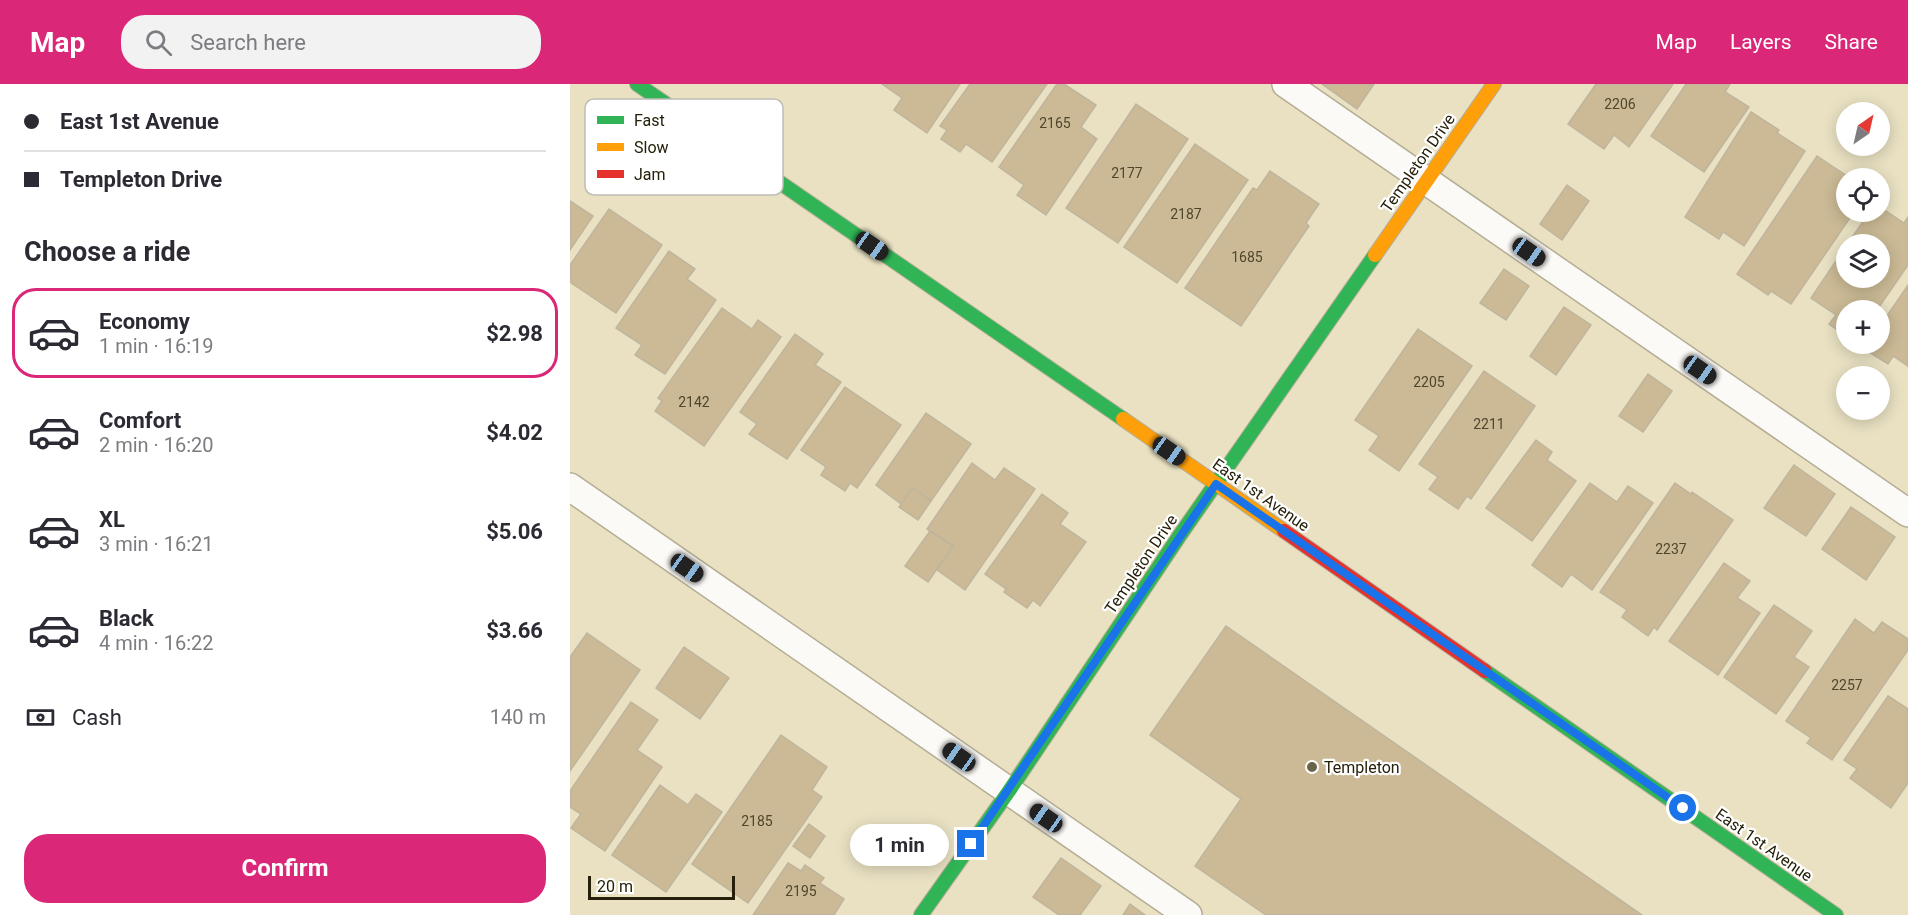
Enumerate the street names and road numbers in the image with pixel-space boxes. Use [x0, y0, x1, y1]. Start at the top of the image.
street label: Templeton Drive [1377, 110, 1459, 216]
street label: East 1st Avenue [1209, 455, 1313, 535]
street label: Templeton Drive [1101, 511, 1181, 617]
street label: East 1st Avenue [1712, 805, 1816, 885]

